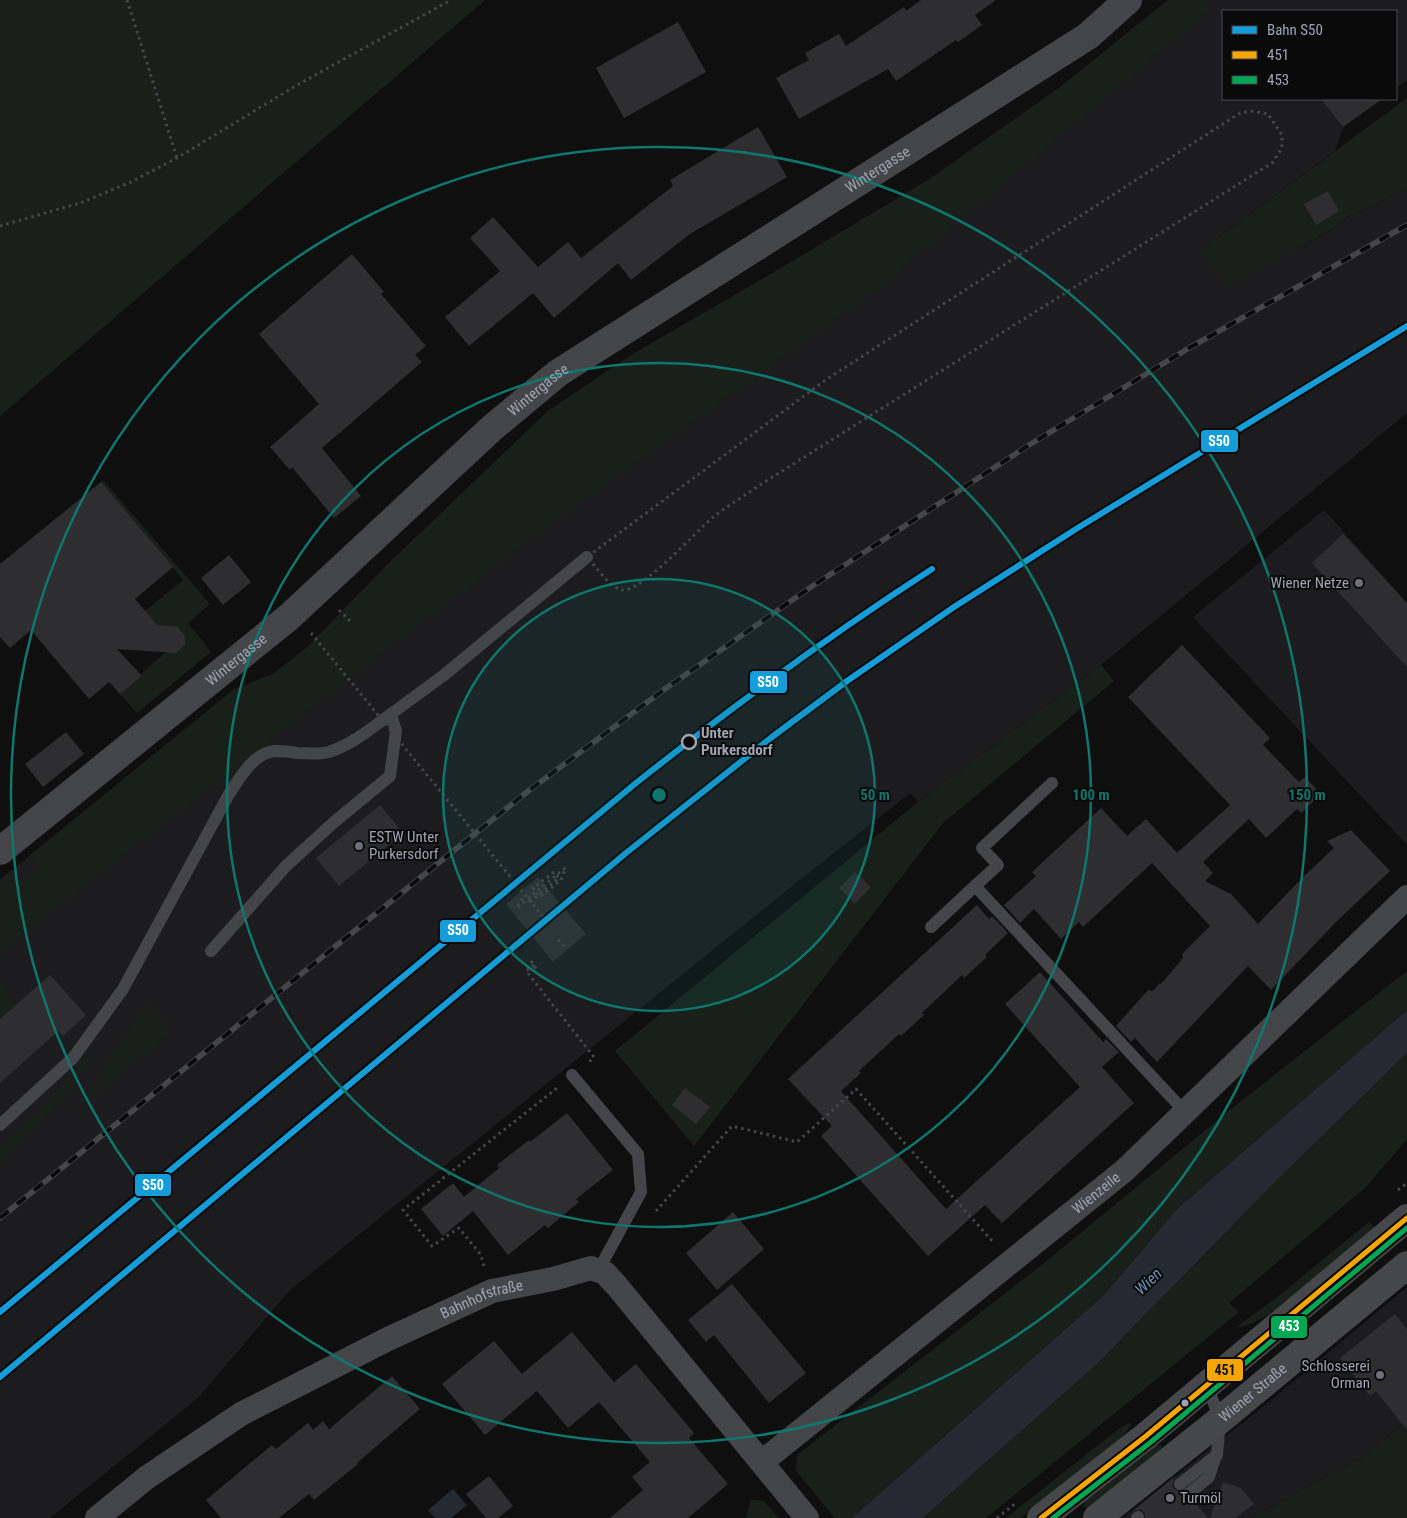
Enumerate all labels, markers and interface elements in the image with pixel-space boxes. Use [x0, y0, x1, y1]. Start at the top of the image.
legend [1222, 10, 1397, 100]
text: Bahn S50 [1267, 21, 1323, 39]
text: 451 [1267, 46, 1289, 64]
text: 453 [1267, 71, 1289, 89]
street label: Wintergasse [842, 142, 914, 197]
street label: Wintergasse [504, 360, 572, 420]
line badge: S50 [1200, 429, 1239, 453]
text: S50 [1208, 433, 1230, 449]
place label: Wiener Netze [1271, 574, 1349, 592]
marker: Wiener Netze [1353, 577, 1365, 589]
street label: Wintergasse [202, 630, 270, 690]
line badge: S50 [749, 670, 788, 694]
text: S50 [757, 674, 779, 690]
place label: Unter Purkersdorf [701, 724, 773, 759]
marker: Unter Purkersdorf [681, 734, 697, 750]
centre of rings [650, 786, 668, 804]
text: 50 m [860, 786, 890, 804]
text: 100 m [1072, 786, 1110, 804]
text: 150 m [1288, 786, 1326, 804]
place label: ESTW Unter Purkersdorf [369, 828, 439, 863]
marker: ESTW Unter Purkersdorf [353, 840, 365, 852]
line badge: S50 [439, 919, 477, 943]
text: S50 [447, 922, 469, 938]
street label: Wienzeile [1069, 1168, 1124, 1218]
line badge: S50 [134, 1173, 172, 1197]
text: S50 [142, 1177, 164, 1193]
water label: Wien [1131, 1264, 1166, 1299]
street label: Bahnhofstraße [437, 1276, 524, 1323]
line badge: 453 [1270, 1315, 1308, 1339]
text: 453 [1278, 1318, 1300, 1334]
place label: Schlosserei Orman [1301, 1357, 1370, 1392]
line badge: 451 [1206, 1358, 1244, 1382]
street label: Wiener Straße [1215, 1359, 1291, 1426]
text: 451 [1214, 1362, 1236, 1378]
marker: Schlosserei Orman [1374, 1369, 1386, 1381]
unlabelled marker [1180, 1398, 1190, 1408]
place label: Turmöl [1180, 1489, 1221, 1507]
marker: Turmöl [1164, 1492, 1176, 1504]

